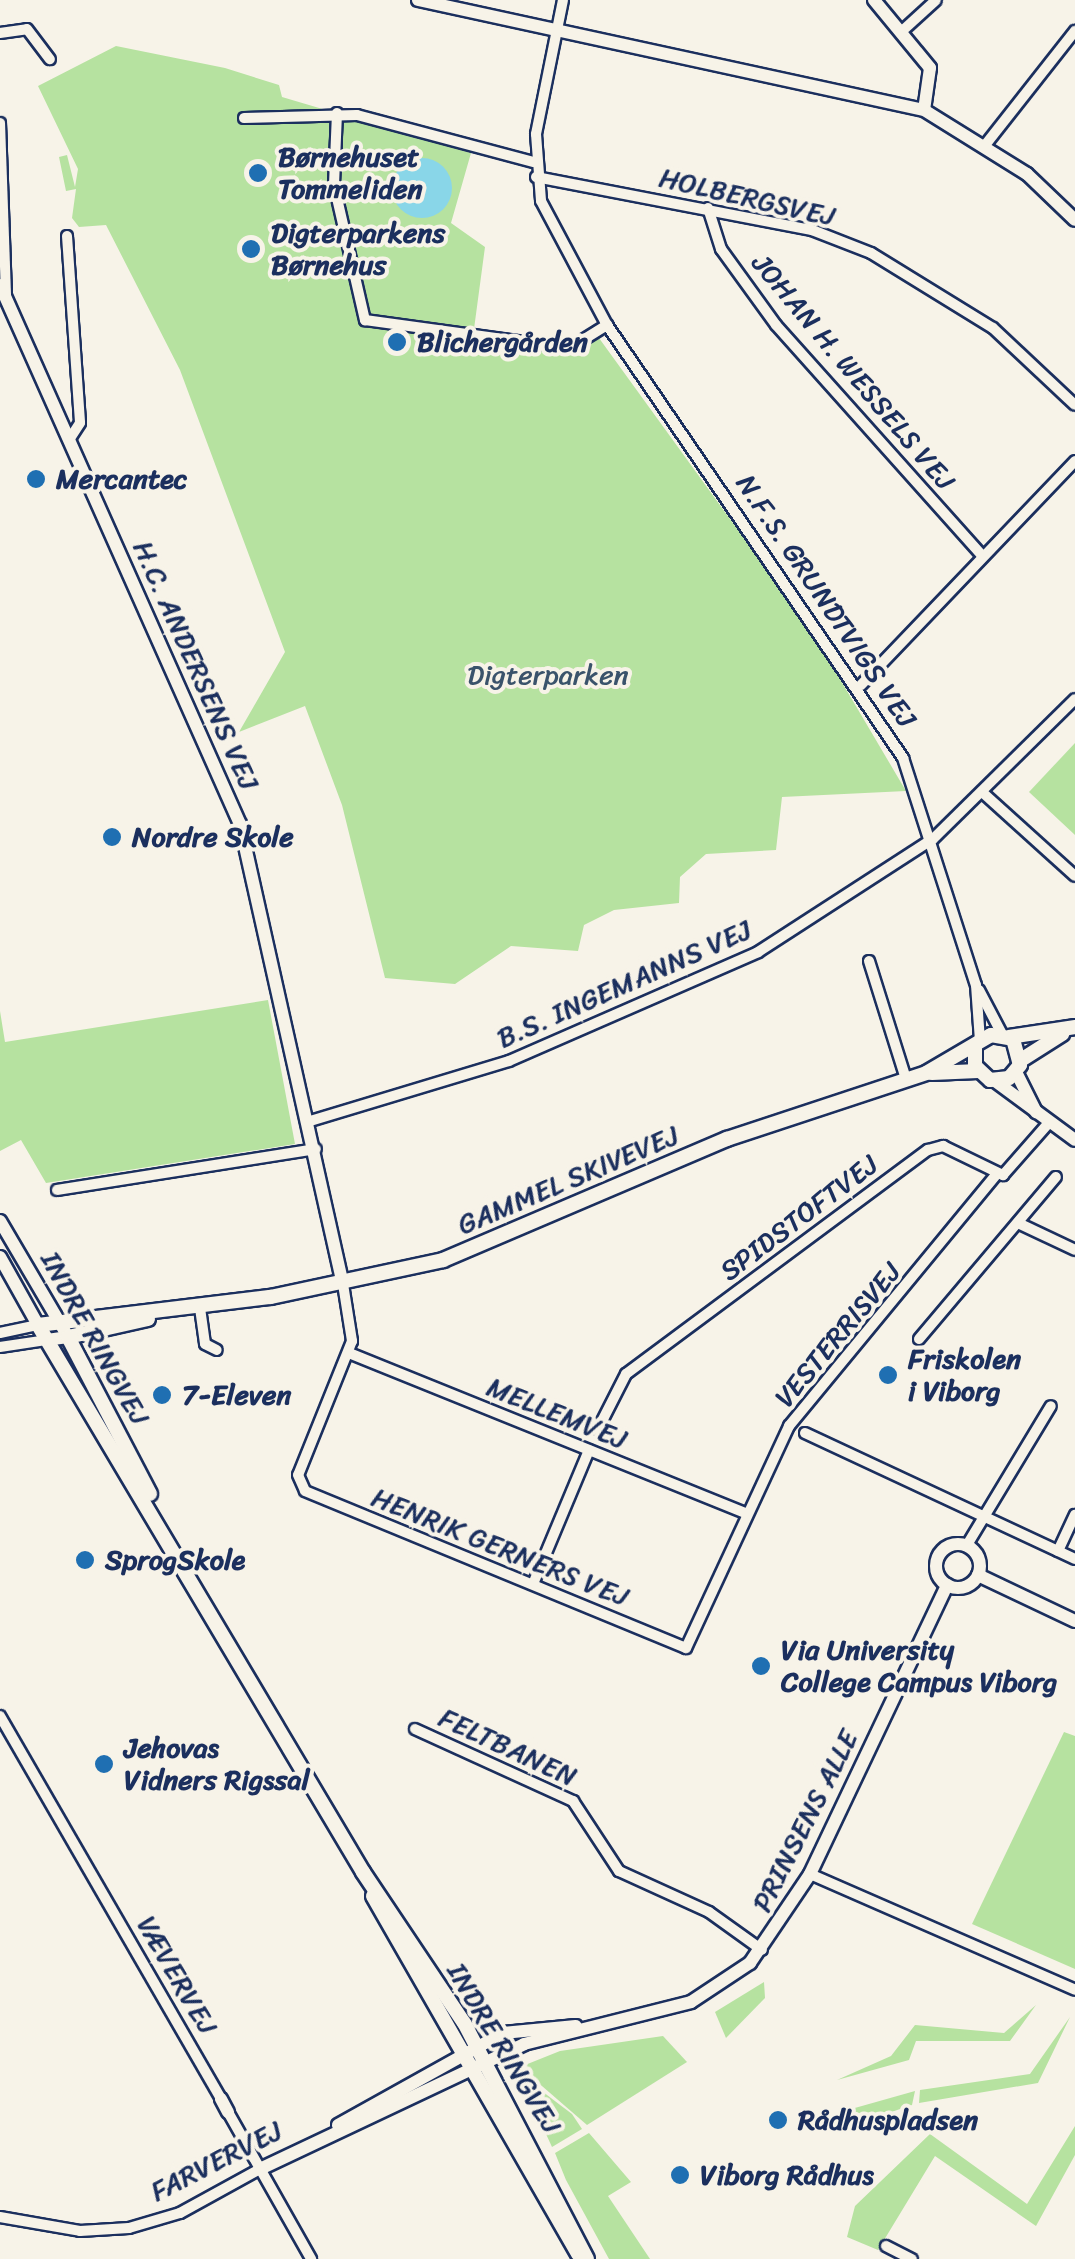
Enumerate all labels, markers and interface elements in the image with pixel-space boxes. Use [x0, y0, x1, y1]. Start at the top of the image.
place label: Børnehuset Tommeliden [278, 140, 423, 206]
street label: HOLBERGSVEJ [656, 160, 838, 234]
marker: Børnehuset Tommeliden [247, 162, 269, 184]
place label: Digterparkens Børnehus [271, 216, 445, 282]
marker: Digterparkens Børnehus [240, 238, 262, 260]
street label: JOHAN H. WESSELS VEJ [744, 247, 962, 497]
place label: Blichergården [417, 325, 588, 359]
marker: Blichergården [386, 331, 408, 353]
place label: Mercantec [56, 462, 188, 496]
marker: Mercantec [25, 468, 47, 490]
street label: N.F.S. GRUNDTVIGS VEJ [729, 469, 923, 733]
street label: H.C. ANDERSENS VEJ [126, 536, 266, 794]
park label: Digterparken [467, 658, 629, 692]
place label: Nordre Skole [132, 820, 294, 854]
marker: Nordre Skole [101, 826, 123, 848]
street label: B.S. INGEMANNS VEJ [495, 914, 753, 1054]
street label: GAMMEL SKIVEVEJ [450, 1117, 686, 1243]
street label: SPIDSTOFTVEJ [714, 1148, 884, 1288]
street label: INDRE RINGVEJ [32, 1244, 158, 1432]
street label: VESTERRISVEJ [768, 1256, 908, 1414]
place label: Friskolen i Viborg [908, 1342, 1021, 1408]
marker: Friskolen i Viborg [877, 1364, 899, 1386]
street label: MELLEMVEJ [482, 1370, 632, 1456]
place label: 7-Eleven [182, 1378, 292, 1412]
marker: 7-Eleven [151, 1384, 173, 1406]
street label: HENRIK GERNERS VEJ [366, 1480, 634, 1614]
place label: SprogSkole [105, 1543, 245, 1577]
marker: SprogSkole [74, 1549, 96, 1571]
place label: Via University College Campus Viborg [781, 1633, 1059, 1699]
marker: Via University College Campus Viborg [750, 1655, 772, 1677]
street label: FELTBANEN [434, 1700, 582, 1794]
street label: PRINSENS ALLE [745, 1724, 865, 1918]
place label: Jehovas Vidners Rigssal [124, 1731, 309, 1797]
marker: Jehovas Vidners Rigssal [93, 1753, 115, 1775]
street label: VÆVERVEJ [130, 1910, 224, 2040]
street label: INDRE RINGVEJ [439, 1955, 569, 2141]
place label: Rådhuspladsen [798, 2103, 978, 2137]
marker: Rådhuspladsen [767, 2109, 789, 2131]
street label: FARVERVEJ [145, 2114, 287, 2208]
place label: Viborg Rådhus [700, 2158, 874, 2192]
marker: Viborg Rådhus [669, 2164, 691, 2186]

